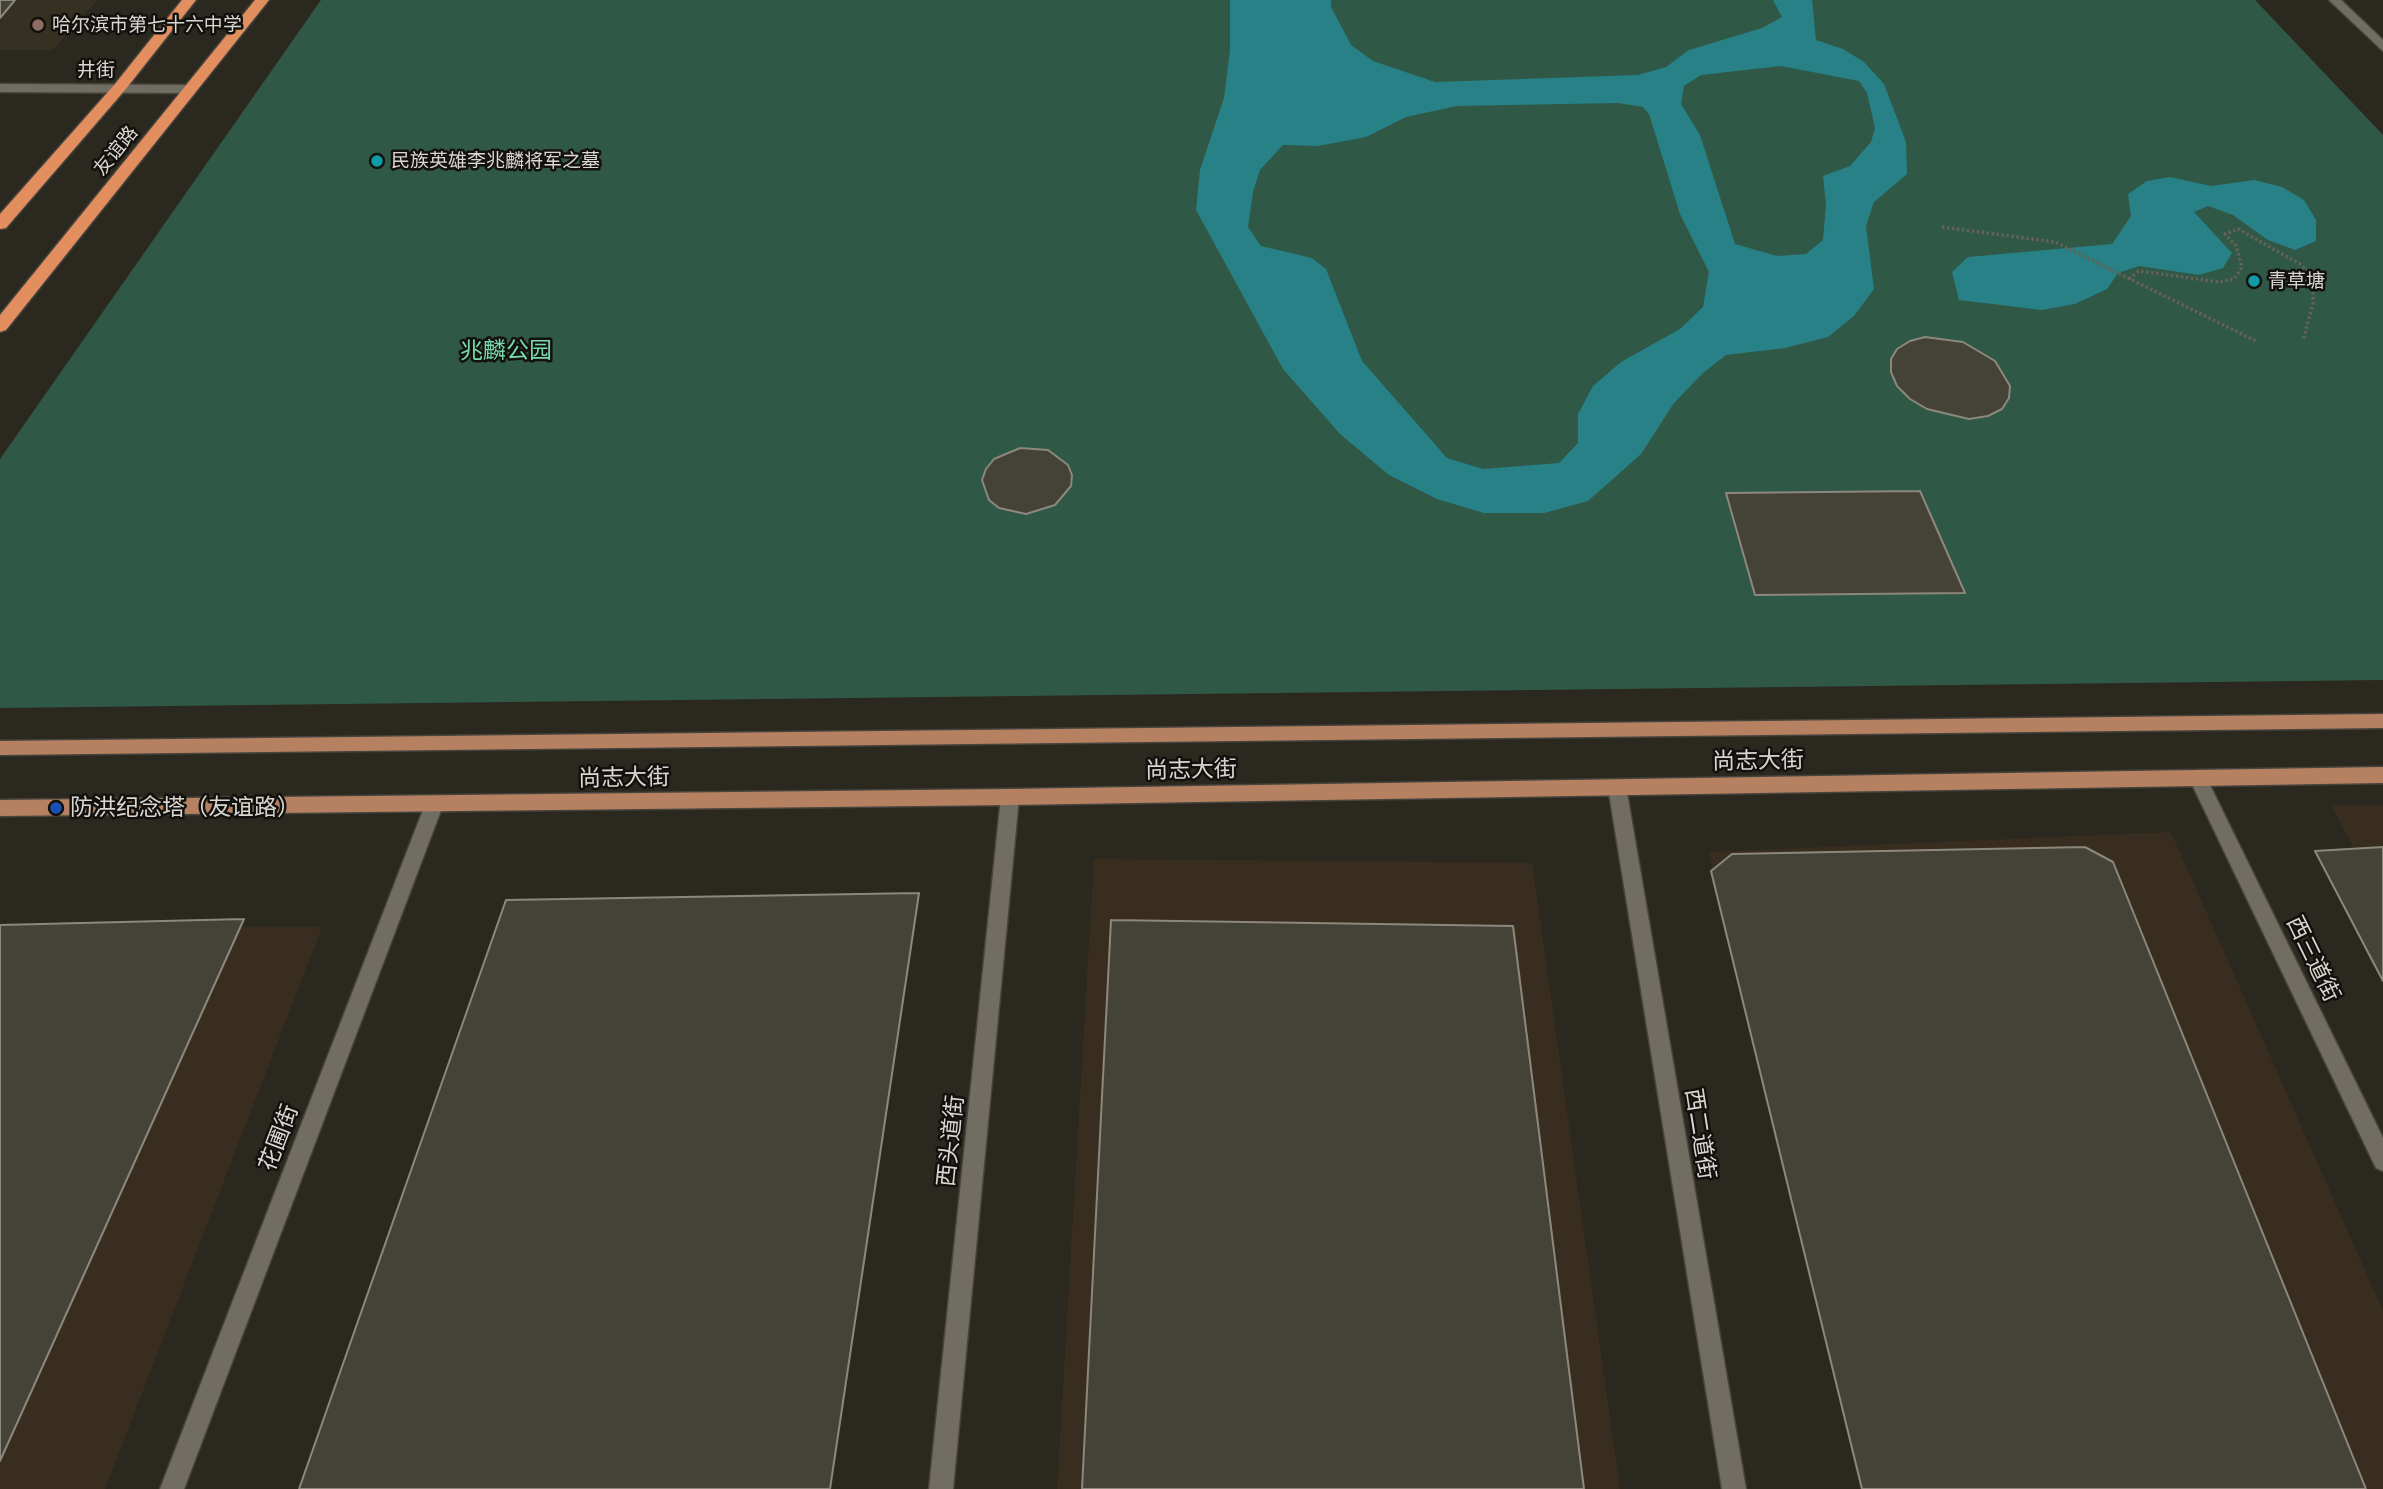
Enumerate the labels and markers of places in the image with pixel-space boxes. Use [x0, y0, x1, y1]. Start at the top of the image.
place label: 哈尔滨市第七十六中学 [52, 14, 242, 36]
marker: 哈尔滨市第七十六中学 [30, 17, 46, 33]
place label: 民族英雄李兆麟将军之墓 [391, 150, 600, 172]
marker: 民族英雄李兆麟将军之墓 [369, 153, 385, 169]
place label: 青草塘 [2268, 270, 2325, 292]
marker: 青草塘 [2246, 273, 2262, 289]
place label: 防洪纪念塔（友谊路） [70, 794, 300, 822]
marker: 防洪纪念塔（友谊路） [48, 800, 64, 816]

